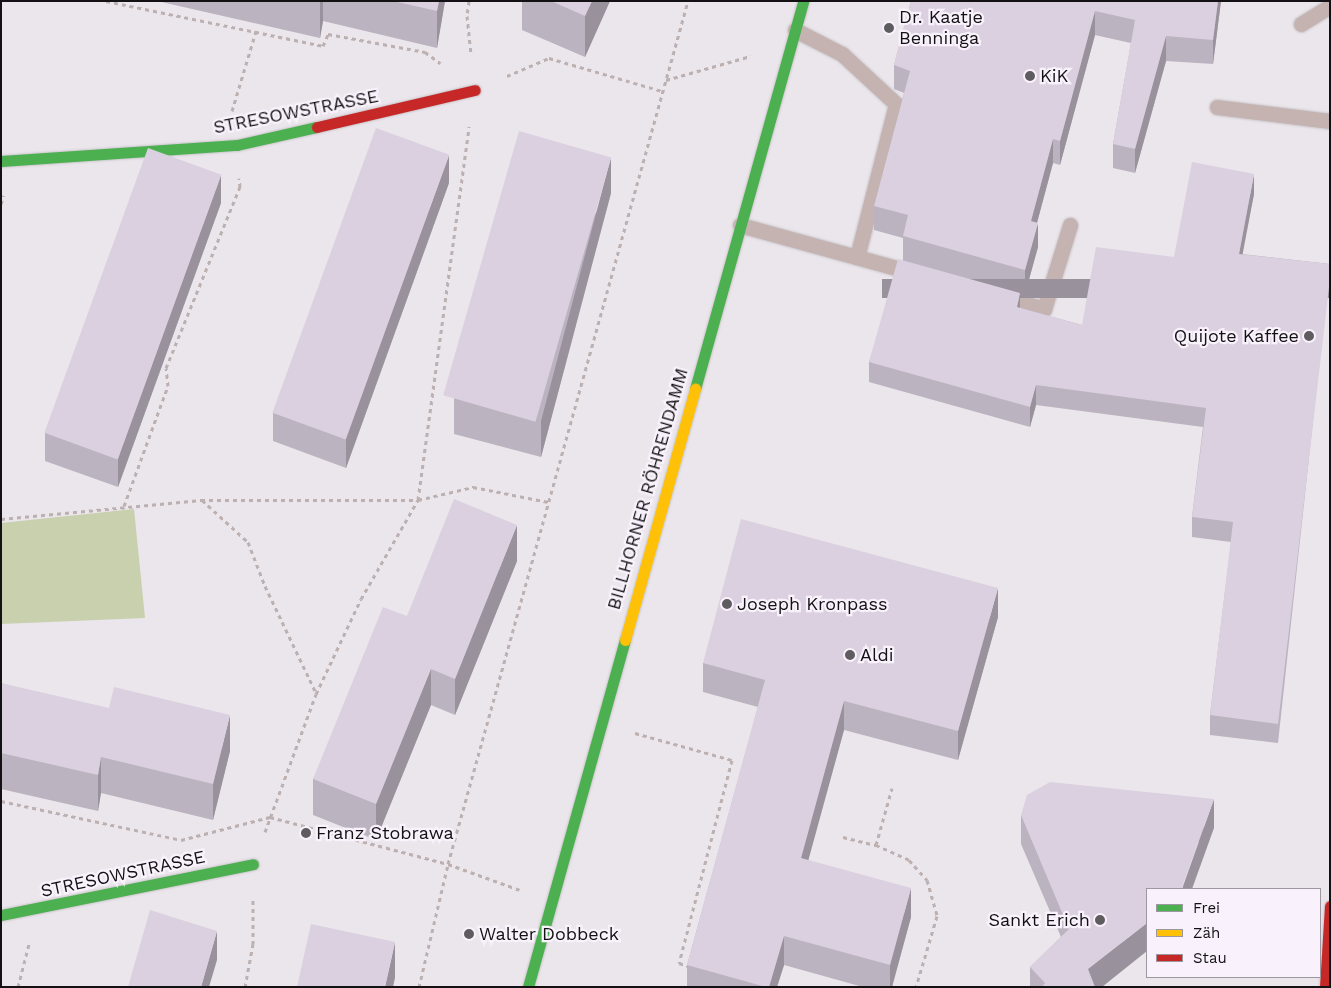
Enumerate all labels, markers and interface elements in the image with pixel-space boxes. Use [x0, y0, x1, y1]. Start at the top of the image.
place label: Dr. Kaatje Benninga [899, 7, 983, 50]
marker: Dr. Kaatje Benninga [883, 22, 895, 34]
place label: KiK [1040, 65, 1068, 87]
marker: KiK [1024, 70, 1036, 82]
street label: STRESOWSTRASSE [212, 85, 380, 139]
place label: Quijote Kaffee [1174, 325, 1299, 347]
marker: Quijote Kaffee [1303, 330, 1315, 342]
street label: BILLHORNER RÖHRENDAMM [603, 366, 693, 612]
place label: Joseph Kronpass [737, 593, 888, 615]
marker: Joseph Kronpass [721, 598, 733, 610]
place label: Aldi [860, 644, 893, 666]
marker: Aldi [844, 649, 856, 661]
place label: Franz Stobrawa [316, 822, 454, 844]
marker: Franz Stobrawa [300, 827, 312, 839]
street label: STRESOWSTRASSE [39, 846, 207, 902]
legend [1146, 888, 1321, 978]
text: Frei [1193, 899, 1220, 917]
place label: Sankt Erich [989, 909, 1090, 931]
marker: Sankt Erich [1094, 914, 1106, 926]
place label: Walter Dobbeck [479, 923, 619, 945]
text: Zäh [1193, 924, 1220, 942]
marker: Walter Dobbeck [463, 928, 475, 940]
text: Stau [1193, 949, 1227, 967]

